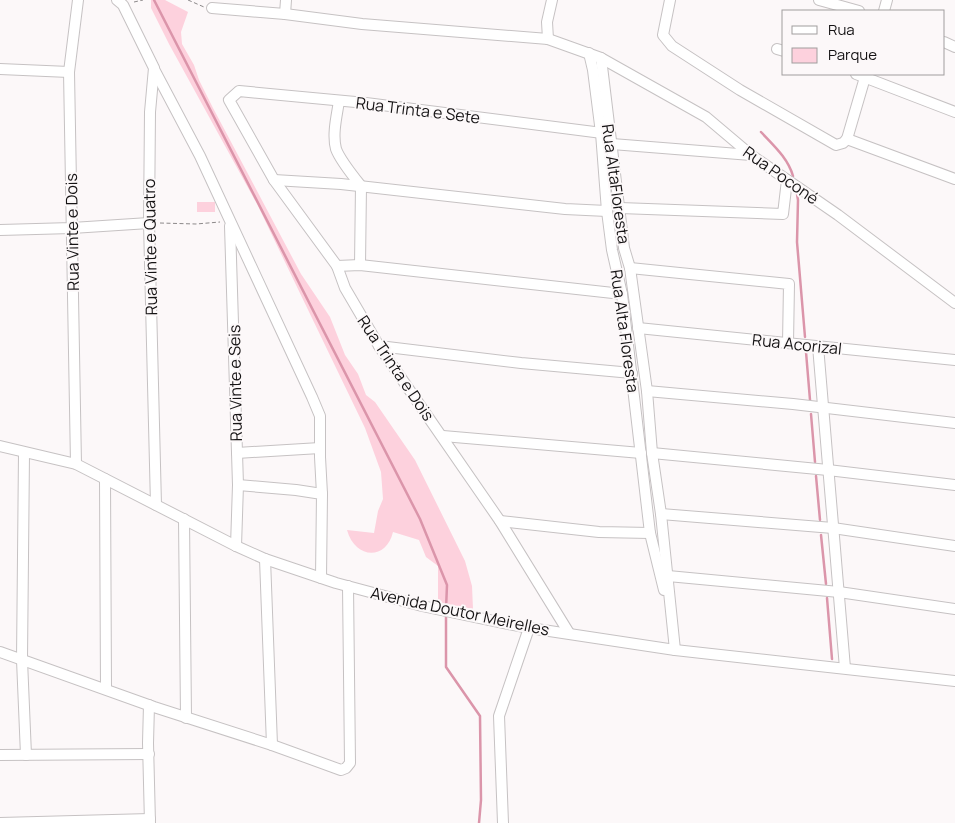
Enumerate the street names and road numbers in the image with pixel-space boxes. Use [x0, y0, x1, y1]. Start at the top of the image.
street label: Rua Trinta e Sete [355, 91, 481, 129]
street label: Rua AltaFloresta [597, 123, 635, 245]
street label: Rua Poconé [739, 141, 823, 209]
street label: Rua Vinte e Dois [60, 173, 84, 291]
street label: Rua Vinte e Quatro [138, 178, 162, 316]
street label: Rua Alta Floresta [605, 268, 645, 394]
street label: Rua Trinta e Dois [353, 311, 439, 425]
street label: Rua Vinte e Seis [223, 324, 247, 442]
street label: Rua Acorizal [751, 328, 843, 360]
street label: Avenida Doutor Meirelles [369, 581, 551, 641]

